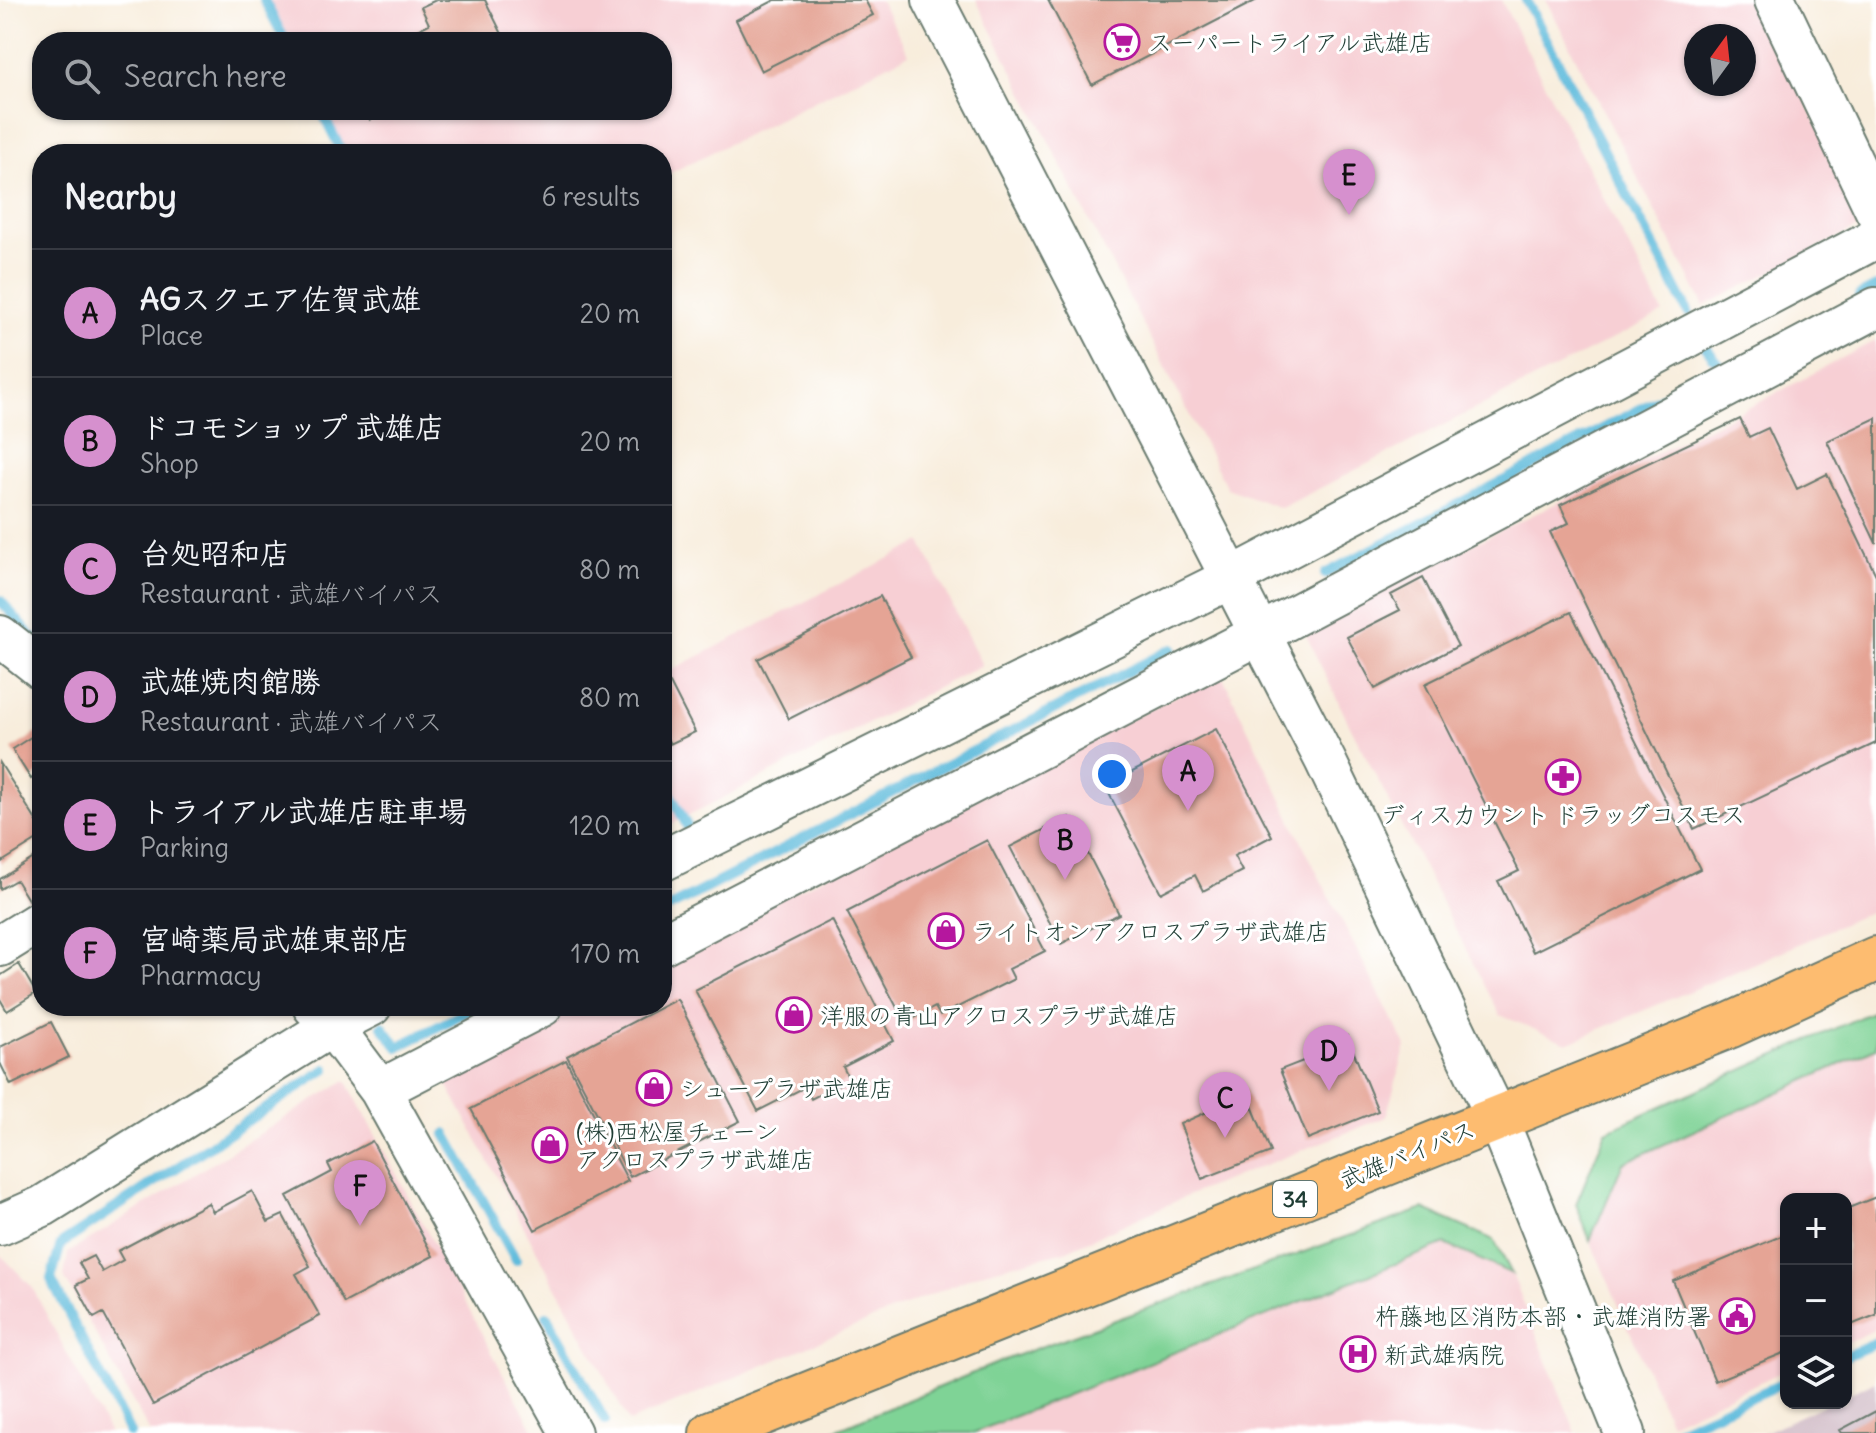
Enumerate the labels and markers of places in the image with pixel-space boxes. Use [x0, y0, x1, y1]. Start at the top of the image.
supermarket icon: スーパートライアル武雄店 [1103, 23, 1141, 61]
place label: スーパートライアル武雄店 [1148, 27, 1433, 57]
pin: E [1323, 149, 1375, 215]
pin: A [1162, 745, 1214, 811]
pharmacy icon: ディスカウント ドラッグコスモス [1544, 758, 1582, 796]
place label: ディスカウント ドラッグコスモス [1381, 799, 1745, 829]
pin: B [1039, 814, 1091, 880]
shop icon: ライトオンアクロスプラザ武雄店 [927, 912, 965, 950]
place label: ライトオンアクロスプラザ武雄店 [972, 916, 1330, 946]
shop icon: 洋服の青山アクロスプラザ武雄店 [775, 996, 813, 1034]
place label: 洋服の青山アクロスプラザ武雄店 [820, 1000, 1179, 1030]
pin: D [1303, 1025, 1355, 1091]
shop icon: シュープラザ武雄店 [635, 1069, 673, 1107]
pin: C [1199, 1072, 1251, 1138]
place label: シュープラザ武雄店 [680, 1073, 894, 1103]
place label: (株)西松屋チェーン アクロスプラザ武雄店 [576, 1116, 815, 1174]
shop icon: (株)西松屋チェーン アクロスプラザ武雄店 [531, 1126, 569, 1164]
pin: F [334, 1160, 386, 1226]
public building icon: 杵藤地区消防本部・武雄消防署 [1718, 1297, 1756, 1335]
place label: 杵藤地区消防本部・武雄消防署 [1375, 1301, 1711, 1331]
hospital icon: 新武雄病院 [1339, 1335, 1377, 1373]
place label: 新武雄病院 [1384, 1339, 1504, 1369]

